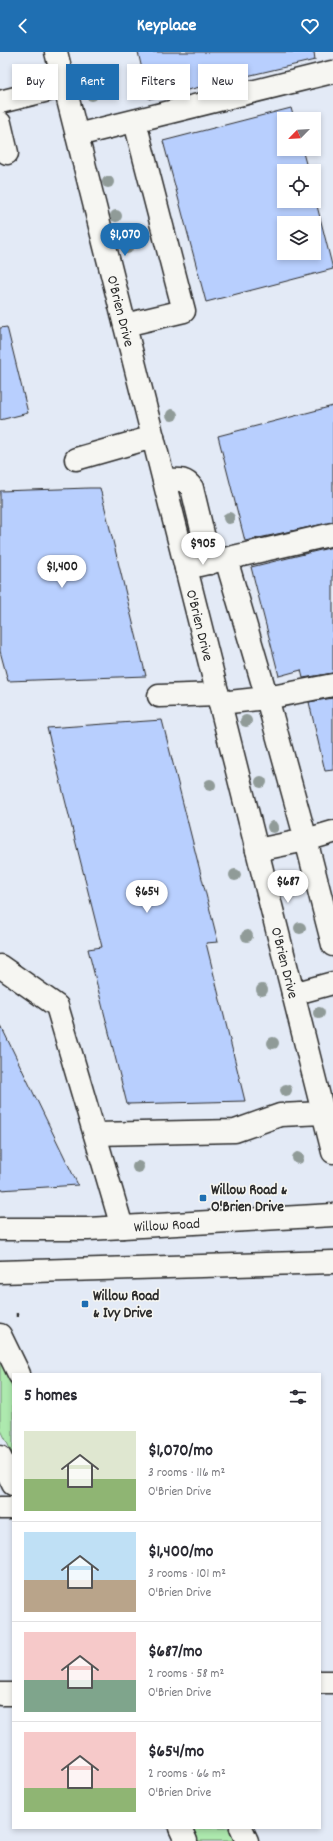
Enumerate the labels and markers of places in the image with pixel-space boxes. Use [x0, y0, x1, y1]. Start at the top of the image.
pin: $1,070 [92, 223, 158, 257]
pin: $905 [179, 532, 227, 566]
pin: $1,400 [29, 555, 95, 589]
pin: $687 [264, 870, 312, 904]
pin: $654 [123, 880, 171, 914]
place label: Willow Road & O'Brien Drive [211, 1180, 288, 1219]
marker: Willow Road & O'Brien Drive [198, 1193, 208, 1203]
place label: Willow Road & Ivy Drive [93, 1286, 159, 1325]
marker: Willow Road & Ivy Drive [80, 1299, 90, 1309]

